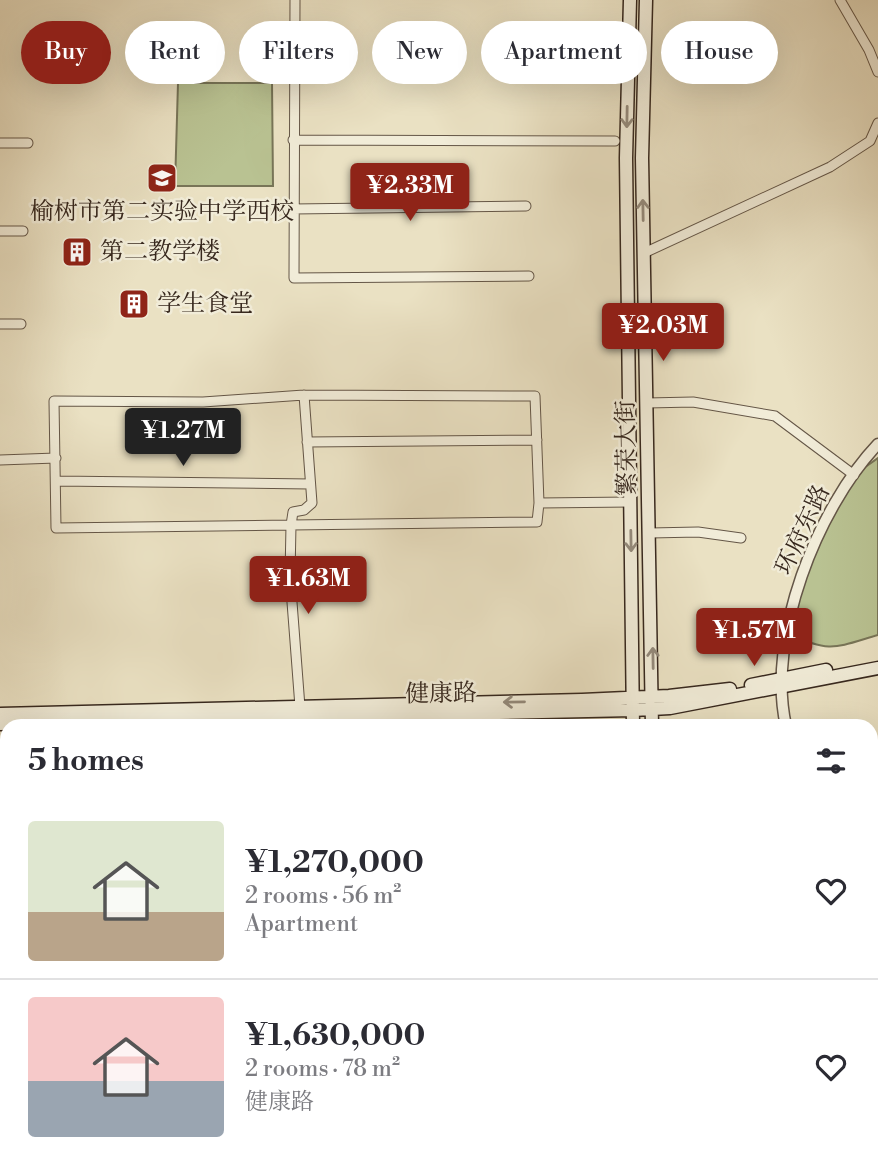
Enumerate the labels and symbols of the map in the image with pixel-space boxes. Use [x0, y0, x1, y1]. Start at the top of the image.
one-way arrow [620, 105, 634, 128]
school or university icon: 榆树市第二实验中学西校 [145, 161, 179, 195]
pin: ¥2.33M [353, 164, 467, 223]
place label: 榆树市第二实验中学西校 [30, 197, 294, 227]
one-way arrow [637, 199, 650, 222]
building icon: 第二教学楼 [60, 235, 94, 269]
place label: 第二教学楼 [100, 237, 220, 267]
building icon: 学生食堂 [117, 287, 151, 321]
place label: 学生食堂 [157, 289, 253, 319]
pin: ¥2.03M [606, 304, 720, 363]
street label: 繁荣大街 [611, 400, 643, 496]
pin: ¥1.27M [126, 408, 240, 468]
street label: 环府东路 [769, 480, 837, 580]
one-way arrow [624, 529, 638, 552]
pin: ¥1.63M [251, 556, 365, 616]
pin: ¥1.57M [697, 608, 811, 668]
one-way arrow [646, 647, 660, 670]
street label: 健康路 [405, 678, 477, 710]
one-way arrow [503, 695, 526, 708]

